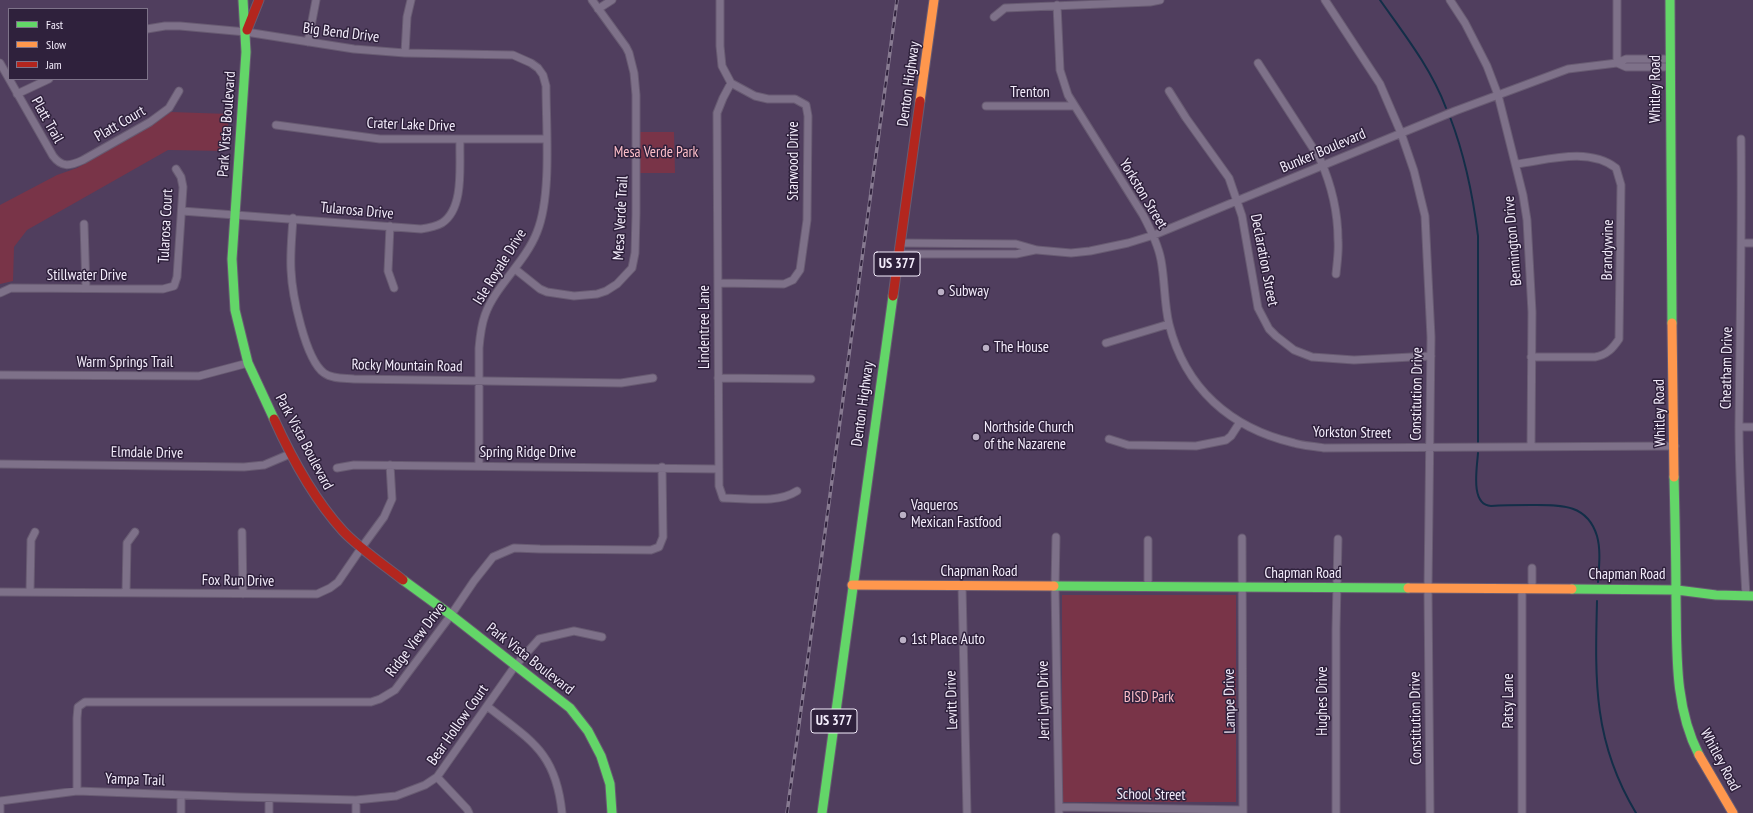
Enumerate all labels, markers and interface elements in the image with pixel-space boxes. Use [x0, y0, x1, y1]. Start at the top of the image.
legend [8, 8, 148, 80]
text: Fast [46, 17, 63, 32]
street label: Big Bend Drive [302, 19, 380, 47]
text: Slow [46, 37, 66, 52]
street label: Denton Highway [894, 40, 924, 128]
street label: Whitley Road [1647, 55, 1665, 123]
text: Jam [46, 57, 62, 72]
street label: Park Vista Boulevard [214, 71, 240, 177]
street label: Trenton [1010, 84, 1050, 102]
street label: Platt Trail [27, 94, 67, 146]
street label: Platt Court [91, 102, 149, 146]
street label: Crater Lake Drive [366, 114, 456, 136]
street label: Starwood Drive [785, 121, 803, 201]
street label: Bunker Boulevard [1277, 125, 1369, 177]
park label: Mesa Verde Park [614, 144, 698, 162]
street label: Yorkston Street [1115, 156, 1171, 232]
street label: Mesa Verde Trail [610, 175, 632, 261]
street label: Tularosa Court [155, 188, 177, 264]
street label: Bennington Drive [1500, 195, 1526, 287]
street label: Tularosa Drive [320, 199, 394, 223]
street label: Declaration Street [1246, 212, 1282, 308]
street label: Brandywine [1598, 219, 1618, 281]
street label: Isle Royale Drive [470, 226, 530, 308]
road number: US 377 [874, 252, 920, 276]
street label: Stillwater Drive [47, 267, 127, 285]
place label: Subway [949, 283, 989, 301]
street label: Lindentree Lane [696, 285, 714, 369]
marker: Subway [936, 287, 946, 297]
street label: Cheatham Drive [1717, 327, 1737, 409]
place label: The House [994, 339, 1049, 357]
marker: The House [981, 343, 991, 353]
street label: Constitution Drive [1407, 347, 1427, 441]
street label: Warm Springs Trail [77, 354, 173, 372]
street label: Rocky Mountain Road [351, 356, 463, 376]
street label: Denton Highway [848, 360, 878, 448]
street label: Whitley Road [1650, 379, 1670, 447]
street label: Park Vista Boulevard [271, 391, 337, 493]
place label: Northside Church of the Nazarene [984, 419, 1074, 454]
street label: Yorkston Street [1313, 423, 1391, 443]
marker: Northside Church of the Nazarene [971, 432, 981, 442]
street label: Elmdale Drive [111, 443, 183, 463]
street label: Spring Ridge Drive [480, 444, 576, 462]
place label: Vaqueros Mexican Fastfood [911, 497, 1002, 532]
marker: Vaqueros Mexican Fastfood [898, 510, 908, 520]
street label: Chapman Road [940, 563, 1018, 581]
street label: Chapman Road [1264, 565, 1342, 583]
street label: Chapman Road [1588, 566, 1666, 584]
street label: Fox Run Drive [202, 571, 274, 591]
street label: Ridge View Drive [382, 599, 450, 681]
street label: Park Vista Boulevard [483, 619, 577, 699]
place label: 1st Place Auto [911, 631, 985, 649]
marker: 1st Place Auto [898, 635, 908, 645]
street label: Jerri Lynn Drive [1034, 660, 1054, 740]
street label: Hughes Drive [1314, 666, 1332, 736]
street label: Lampe Drive [1220, 668, 1240, 734]
street label: Levitt Drive [942, 670, 962, 730]
street label: Constitution Drive [1406, 671, 1426, 765]
street label: Patsy Lane [1500, 673, 1518, 729]
street label: Bear Hollow Court [424, 681, 492, 769]
park label: BISD Park [1124, 689, 1174, 707]
road number: US 377 [811, 709, 857, 733]
street label: Whitley Road [1696, 726, 1744, 794]
street label: Yampa Trail [105, 770, 165, 790]
street label: School Street [1116, 785, 1186, 805]

